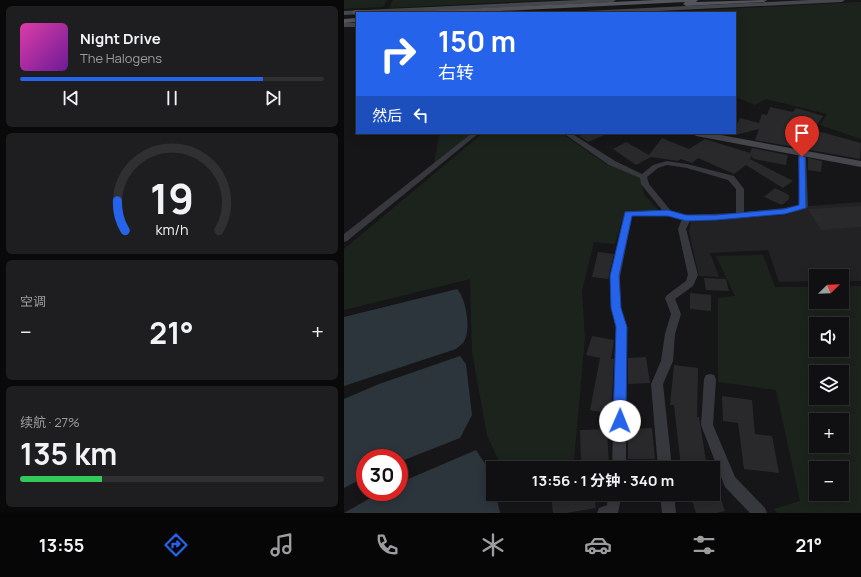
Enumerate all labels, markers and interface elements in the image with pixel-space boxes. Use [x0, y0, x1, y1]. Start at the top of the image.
text: 150 m [438, 22, 516, 60]
text: Night Drive [80, 28, 161, 49]
icon: right [372, 28, 424, 80]
text: The Halogens [80, 49, 162, 67]
text: 右转 [438, 60, 474, 84]
icon: previous [60, 87, 82, 109]
icon: pause [161, 87, 183, 109]
icon: next [262, 87, 284, 109]
icon: left [410, 104, 432, 126]
text: 然后 [372, 105, 402, 126]
pin [785, 116, 819, 157]
icon: arrive [791, 122, 813, 144]
text: 19 [150, 170, 194, 226]
text: km/h [155, 220, 189, 239]
north arrow [809, 269, 849, 309]
map controls [809, 269, 849, 501]
text: 空调 [20, 292, 46, 310]
text: 21° [149, 312, 194, 353]
text: − [20, 317, 32, 347]
text: + [311, 317, 324, 347]
button: sound [809, 317, 849, 357]
button: layers [809, 365, 849, 405]
position arrow [599, 400, 641, 442]
text: 续航 · 27% [20, 413, 80, 431]
button: + [809, 413, 849, 453]
text: 135 km [20, 433, 117, 474]
speed limit sign: 30 [356, 449, 408, 501]
button: − [809, 461, 849, 501]
text: 13:56 · 1 分钟 · 340 m [532, 470, 674, 491]
icon: directions [162, 531, 190, 559]
icon: music [268, 531, 296, 559]
icon: phone [373, 531, 401, 559]
icon: climate [479, 531, 507, 559]
icon: car [584, 531, 612, 559]
icon: filters [690, 531, 718, 559]
text: 13:55 [39, 533, 84, 557]
text: 21° [795, 533, 822, 557]

